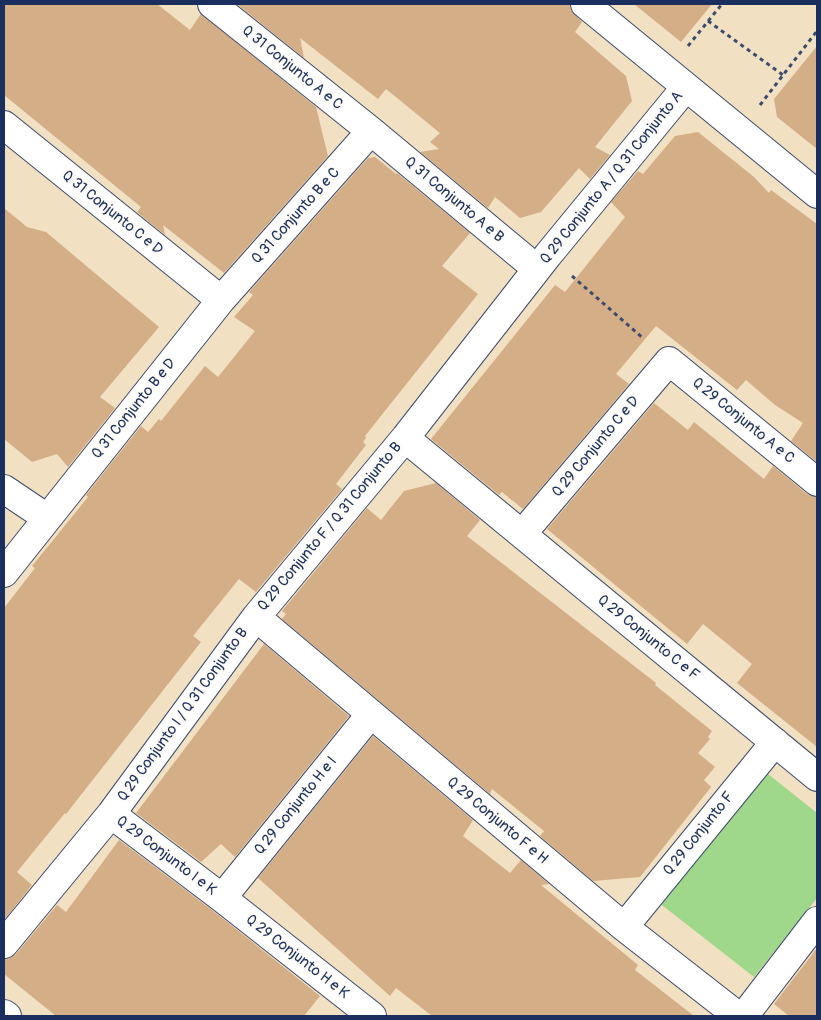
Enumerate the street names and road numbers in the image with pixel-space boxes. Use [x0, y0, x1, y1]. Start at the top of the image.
street label: Q 31 Conjunto A e C [238, 22, 346, 114]
street label: Q 29 Conjunto A / Q 31 Conjunto A [537, 88, 687, 268]
street label: Q 31 Conjunto A e B [401, 153, 507, 247]
street label: Q 31 Conjunto B e C [248, 164, 344, 268]
street label: Q 31 Conjunto C e D [58, 167, 166, 259]
street label: Q 31 Conjunto B e D [88, 355, 180, 463]
street label: Q 29 Conjunto A e C [688, 374, 798, 468]
street label: Q 29 Conjunto C e D [548, 393, 644, 501]
street label: Q 29 Conjunto F / Q 31 Conjunto B [254, 439, 406, 615]
street label: Q 29 Conjunto C e F [593, 591, 703, 685]
street label: Q 29 Conjunto I / Q 31 Conjunto B [114, 625, 252, 805]
street label: Q 29 Conjunto H e I [251, 753, 341, 859]
street label: Q 29 Conjunto F e H [443, 774, 551, 868]
street label: Q 29 Conjunto F [660, 788, 738, 880]
street label: Q 29 Conjunto I e K [112, 812, 220, 900]
street label: Q 29 Conjunto H e K [242, 911, 352, 1003]

